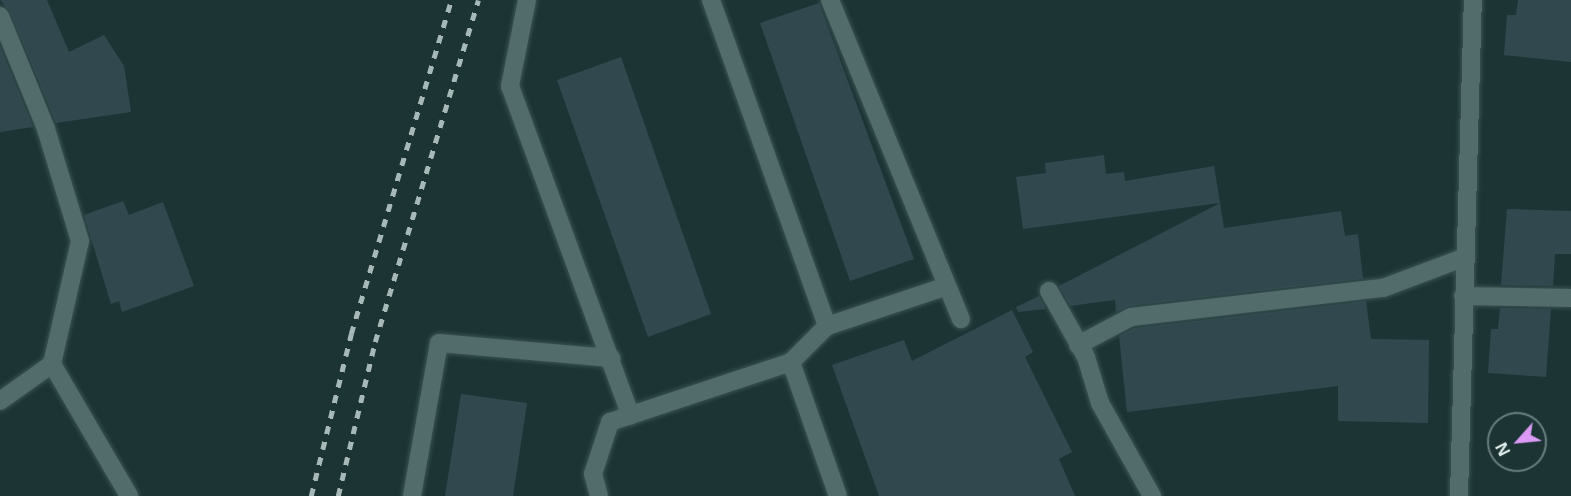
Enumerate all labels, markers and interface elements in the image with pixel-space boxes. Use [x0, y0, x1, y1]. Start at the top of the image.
north arrow [1487, 412, 1547, 472]
text: N [1490, 438, 1516, 460]

